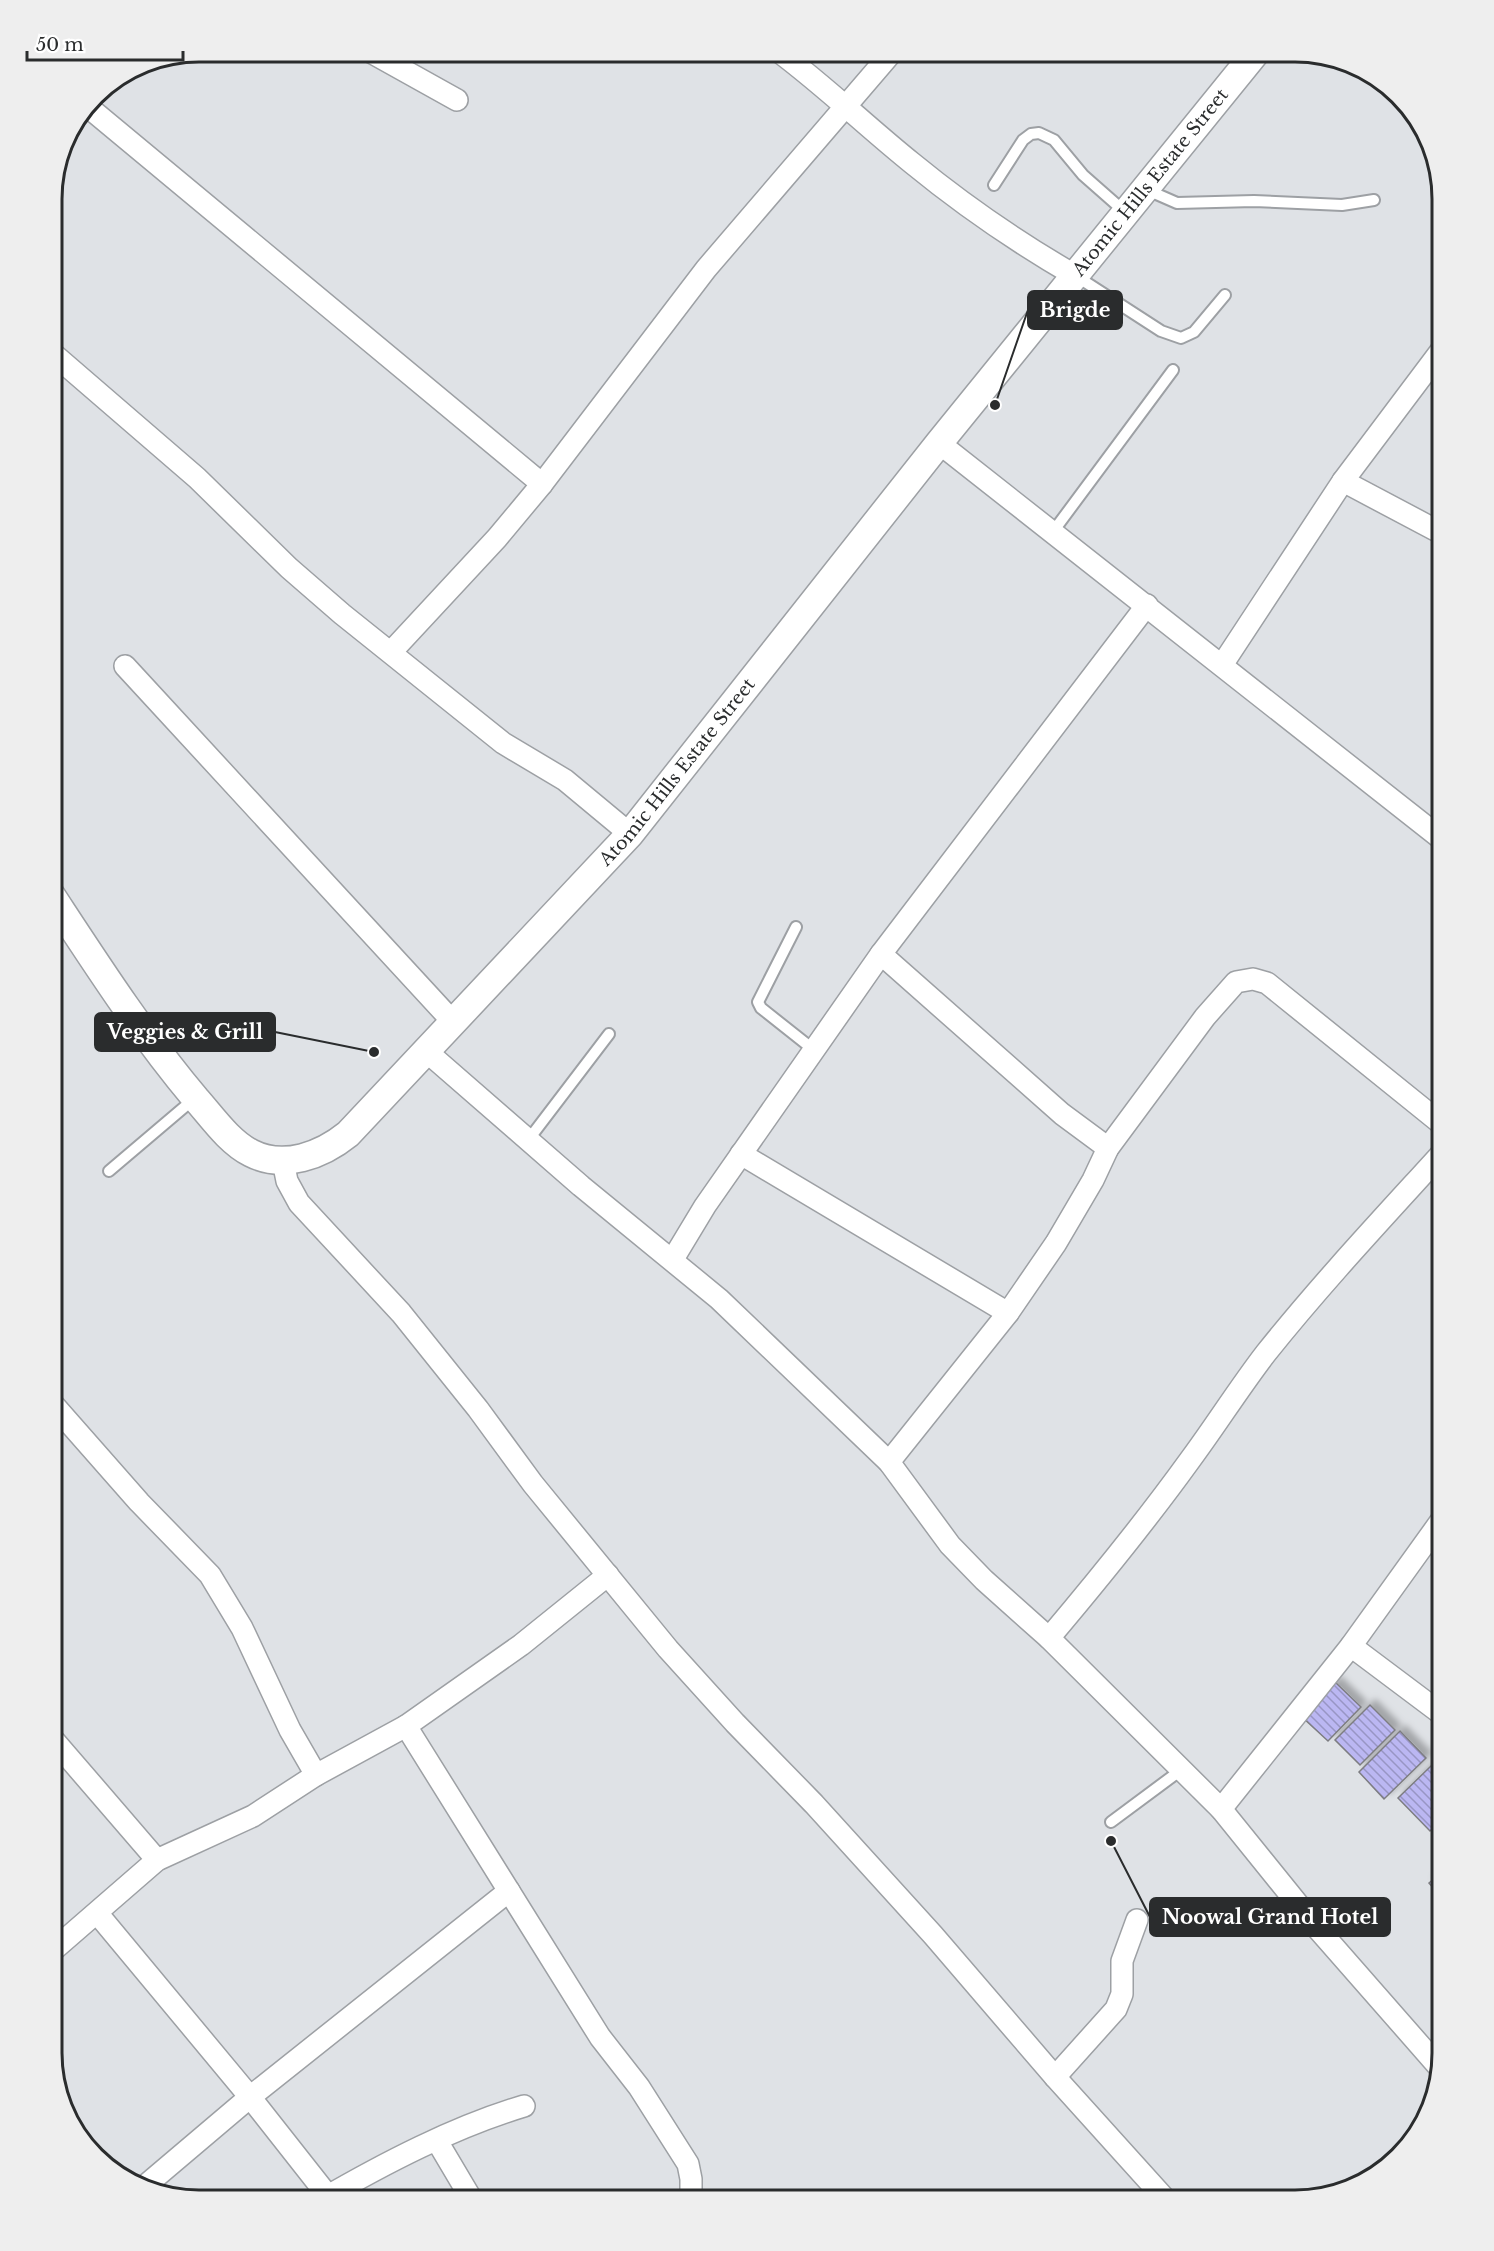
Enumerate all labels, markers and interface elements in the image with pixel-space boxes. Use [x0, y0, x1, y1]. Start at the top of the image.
scale bar [27, 24, 183, 62]
text: 50 m [36, 34, 84, 56]
street label: Atomic Hills Estate Street [1067, 84, 1233, 282]
callout: Brigde [1028, 291, 1122, 329]
text: Brigde [1040, 298, 1110, 322]
street label: Atomic Hills Estate Street [594, 674, 760, 871]
callout: Veggies & Grill [95, 1013, 275, 1051]
text: Veggies & Grill [106, 1020, 263, 1044]
callout: Noowal Grand Hotel [1150, 1898, 1390, 1936]
text: Noowal Grand Hotel [1162, 1905, 1378, 1929]

